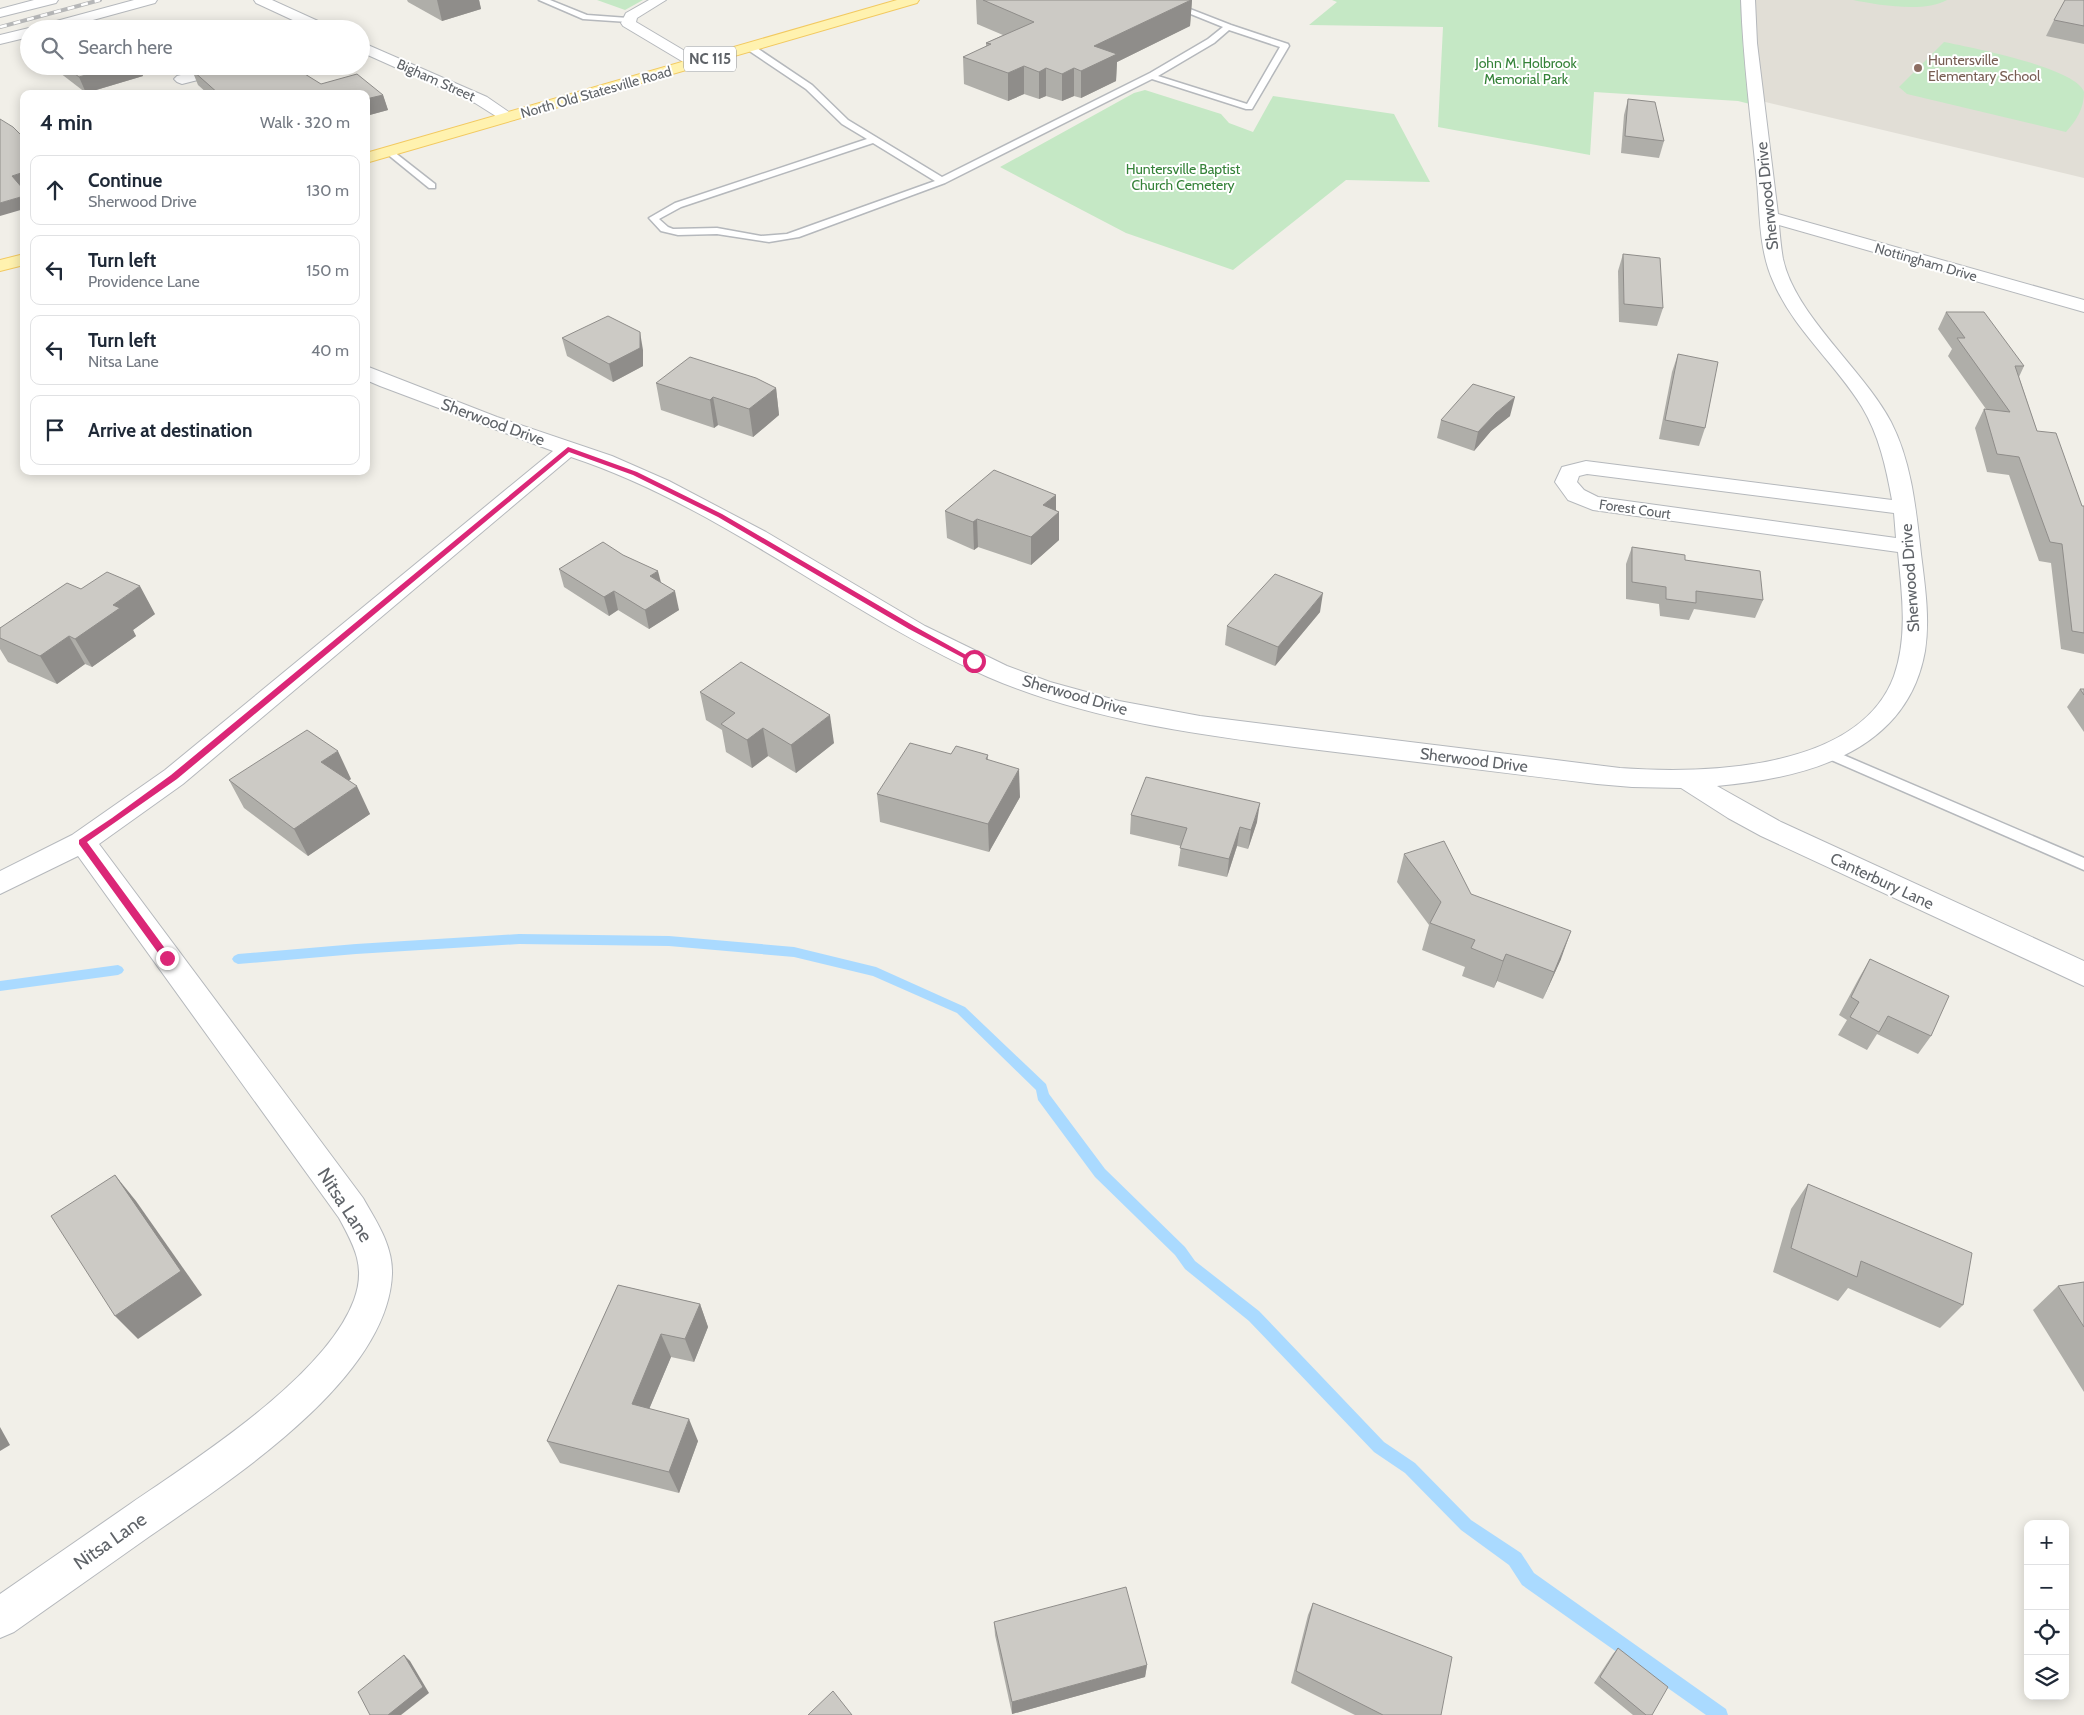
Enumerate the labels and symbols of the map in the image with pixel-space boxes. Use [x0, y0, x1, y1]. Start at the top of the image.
road number: NC 115 [684, 46, 736, 72]
place label: Huntersville Elementary School [1928, 51, 2041, 85]
park label: John M. Holbrook Memorial Park [1474, 54, 1577, 88]
street label: Bigham Street [394, 55, 478, 105]
street label: North Old Statesville Road [519, 62, 673, 122]
marker: Huntersville Elementary School [1912, 62, 1924, 74]
street label: Sherwood Drive [1752, 141, 1782, 251]
park label: Huntersville Baptist Church Cemetery [1126, 160, 1241, 194]
street label: Nottingham Drive [1873, 239, 1979, 285]
street label: Sherwood Drive [439, 394, 547, 450]
street label: Forest Court [1598, 495, 1672, 523]
street label: Sherwood Drive [1897, 523, 1923, 633]
route start [963, 650, 986, 673]
street label: Sherwood Drive [1020, 671, 1130, 719]
street label: Sherwood Drive [1419, 744, 1529, 776]
street label: Canterbury Lane [1827, 849, 1937, 913]
route end [156, 947, 179, 970]
street label: Nitsa Lane [313, 1164, 378, 1247]
street label: Nitsa Lane [69, 1507, 151, 1574]

